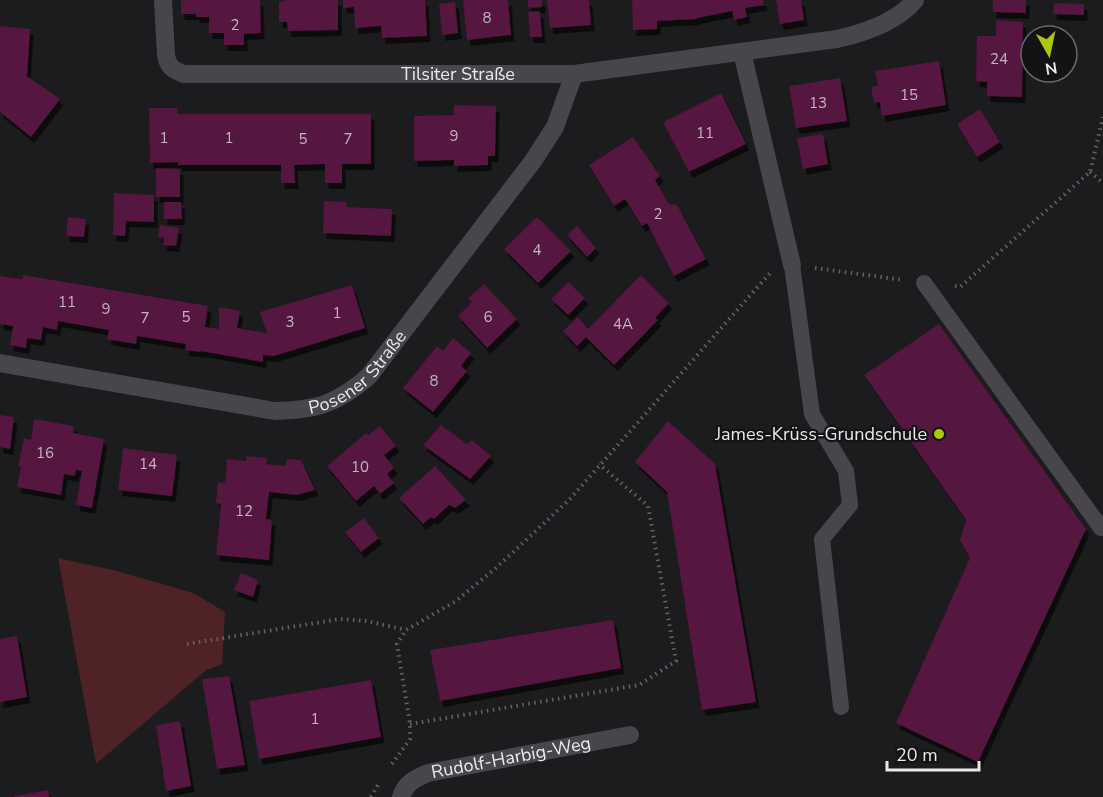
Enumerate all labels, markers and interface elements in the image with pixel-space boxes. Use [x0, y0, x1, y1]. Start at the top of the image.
house number: 8 [482, 8, 492, 28]
house number: 2 [230, 15, 240, 35]
north arrow [1019, 24, 1079, 84]
house number: 24 [990, 49, 1008, 69]
text: N [1044, 56, 1059, 80]
street label: Tilsiter Straße [401, 62, 515, 86]
house number: 15 [900, 85, 918, 105]
house number: 13 [809, 93, 827, 113]
house number: 11 [696, 123, 714, 143]
house number: 9 [449, 126, 459, 146]
house number: 1 [159, 128, 169, 148]
house number: 1 [224, 128, 234, 148]
house number: 5 [298, 129, 308, 149]
house number: 7 [343, 129, 353, 149]
house number: 2 [653, 204, 663, 224]
house number: 4 [532, 240, 542, 260]
house number: 11 [58, 292, 76, 312]
house number: 9 [101, 299, 111, 319]
house number: 1 [332, 303, 342, 323]
house number: 5 [181, 307, 191, 327]
house number: 6 [483, 307, 493, 327]
house number: 7 [140, 308, 150, 328]
house number: 3 [285, 312, 295, 332]
house number: 4A [613, 314, 633, 334]
street label: Posener Straße [306, 325, 412, 420]
house number: 8 [429, 371, 439, 391]
place label: James-Krüss-Grundschule [714, 422, 927, 446]
marker: James-Krüss-Grundschule [932, 427, 946, 441]
house number: 16 [36, 443, 54, 463]
house number: 14 [139, 454, 157, 474]
house number: 10 [351, 457, 369, 477]
house number: 12 [235, 501, 253, 521]
house number: 1 [310, 709, 320, 729]
street label: Rudolf-Harbig-Weg [429, 731, 593, 784]
scale bar [887, 734, 978, 772]
text: 20 m [896, 743, 938, 767]

